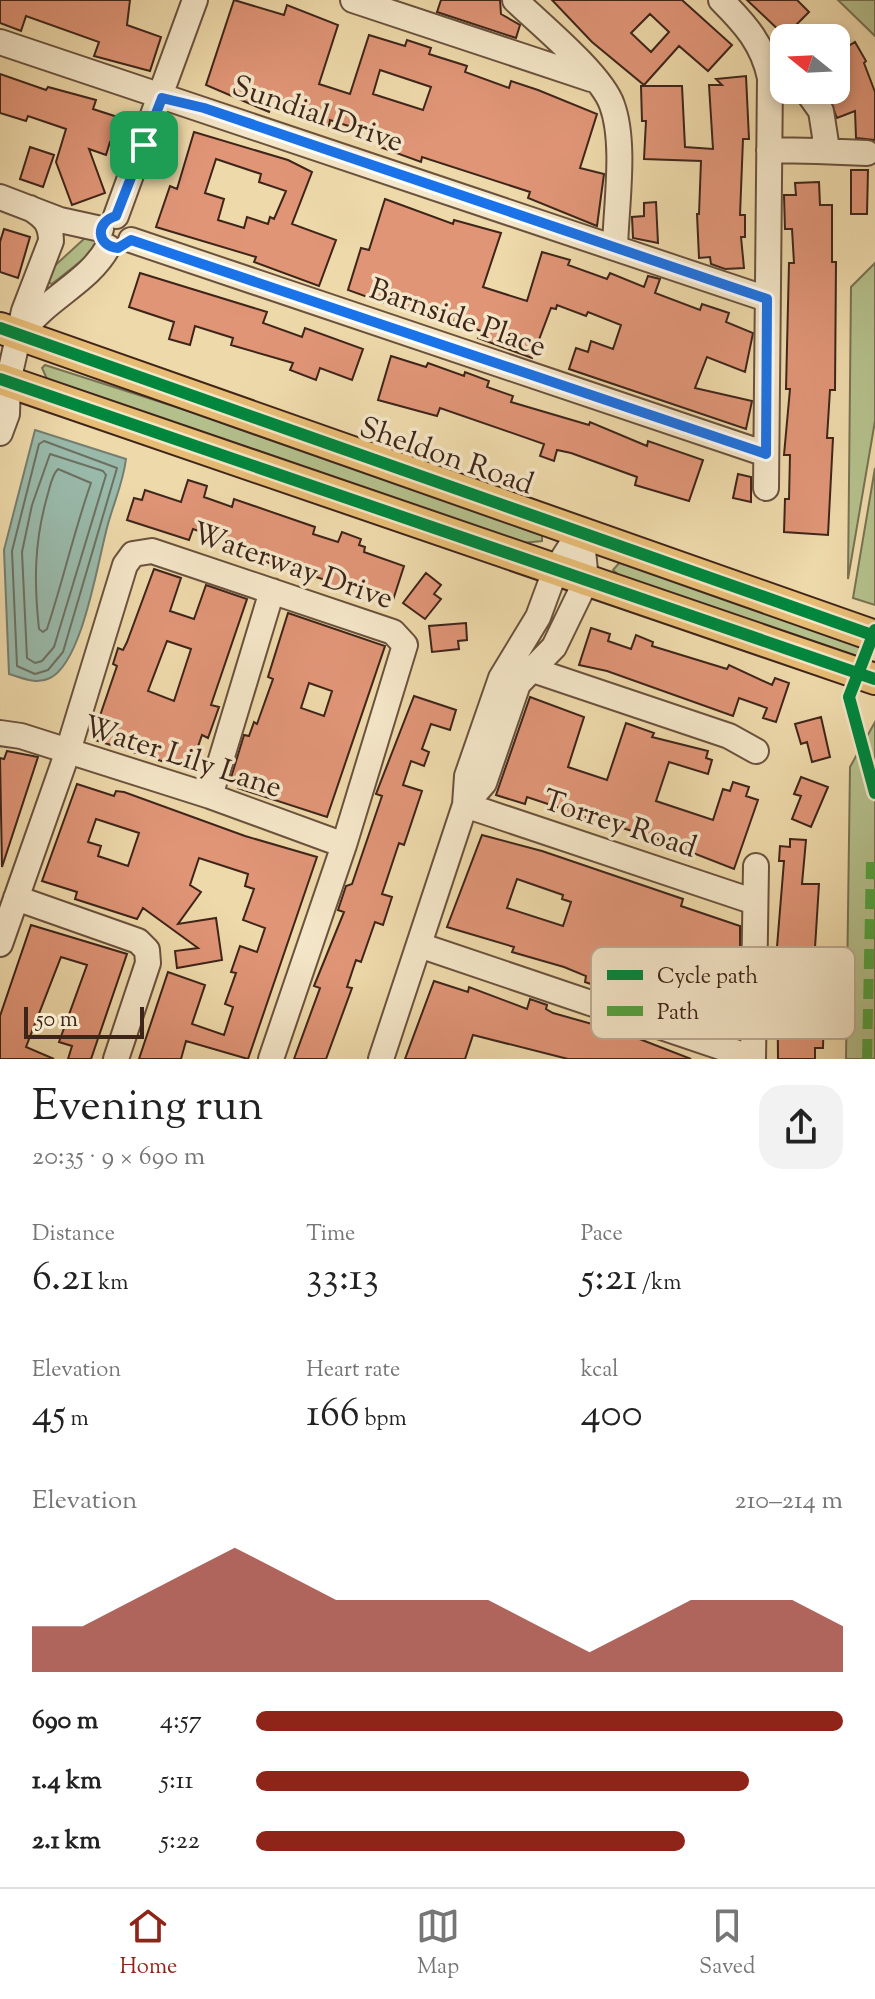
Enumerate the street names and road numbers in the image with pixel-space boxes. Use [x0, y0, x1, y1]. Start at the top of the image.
street label: Sundial Drive [226, 66, 409, 165]
street label: Barnside Place [363, 269, 552, 370]
street label: Sheldon Road [353, 407, 539, 507]
street label: Waterway Drive [186, 513, 398, 622]
street label: Water Lily Lane [77, 706, 287, 811]
street label: Torrey Road [537, 780, 702, 871]

